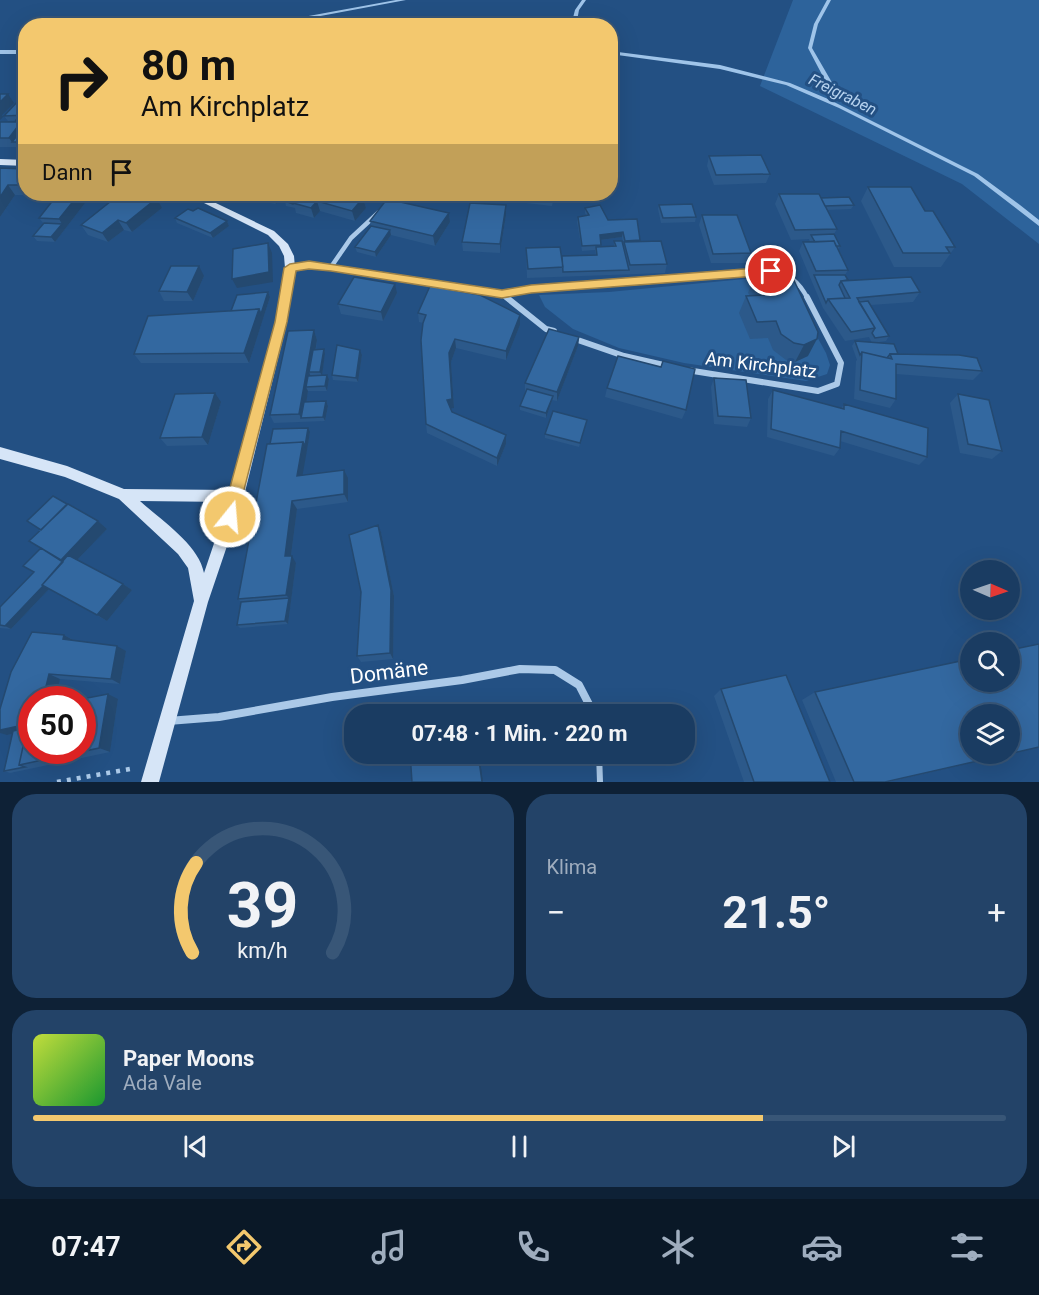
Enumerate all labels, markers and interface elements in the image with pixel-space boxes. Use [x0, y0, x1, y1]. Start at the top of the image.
text: 80 m [141, 41, 236, 90]
icon: right [42, 42, 120, 120]
water label: Freigraben [806, 70, 880, 119]
text: Am Kirchplatz [141, 91, 309, 123]
icon: arrive [105, 156, 138, 189]
text: Dann [42, 160, 93, 185]
pin [745, 245, 796, 296]
icon: arrive [754, 254, 787, 287]
street label: Am Kirchplatz [704, 347, 818, 382]
position arrow [198, 485, 262, 549]
north arrow [960, 560, 1020, 620]
map controls [960, 560, 1020, 764]
button: search [960, 632, 1020, 692]
street label: Domäne [349, 655, 429, 689]
speed limit sign: 50 [18, 686, 96, 764]
button: layers [960, 704, 1020, 764]
text: 07:48 · 1 Min. · 220 m [411, 721, 628, 746]
text: Klima [547, 855, 597, 879]
text: 39 [227, 869, 299, 942]
text: 21.5° [722, 886, 830, 939]
text: − [547, 893, 565, 932]
text: + [987, 893, 1006, 932]
text: km/h [238, 938, 288, 963]
text: Paper Moons [123, 1046, 254, 1071]
text: Ada Vale [123, 1071, 202, 1095]
icon: previous [179, 1130, 212, 1163]
icon: pause [503, 1130, 536, 1163]
icon: next [827, 1130, 860, 1163]
icon: directions [223, 1226, 265, 1268]
icon: music [368, 1226, 410, 1268]
icon: phone [512, 1226, 554, 1268]
icon: climate [657, 1226, 699, 1268]
icon: car [801, 1226, 843, 1268]
icon: filters [946, 1226, 988, 1268]
text: 07:47 [51, 1231, 121, 1263]

